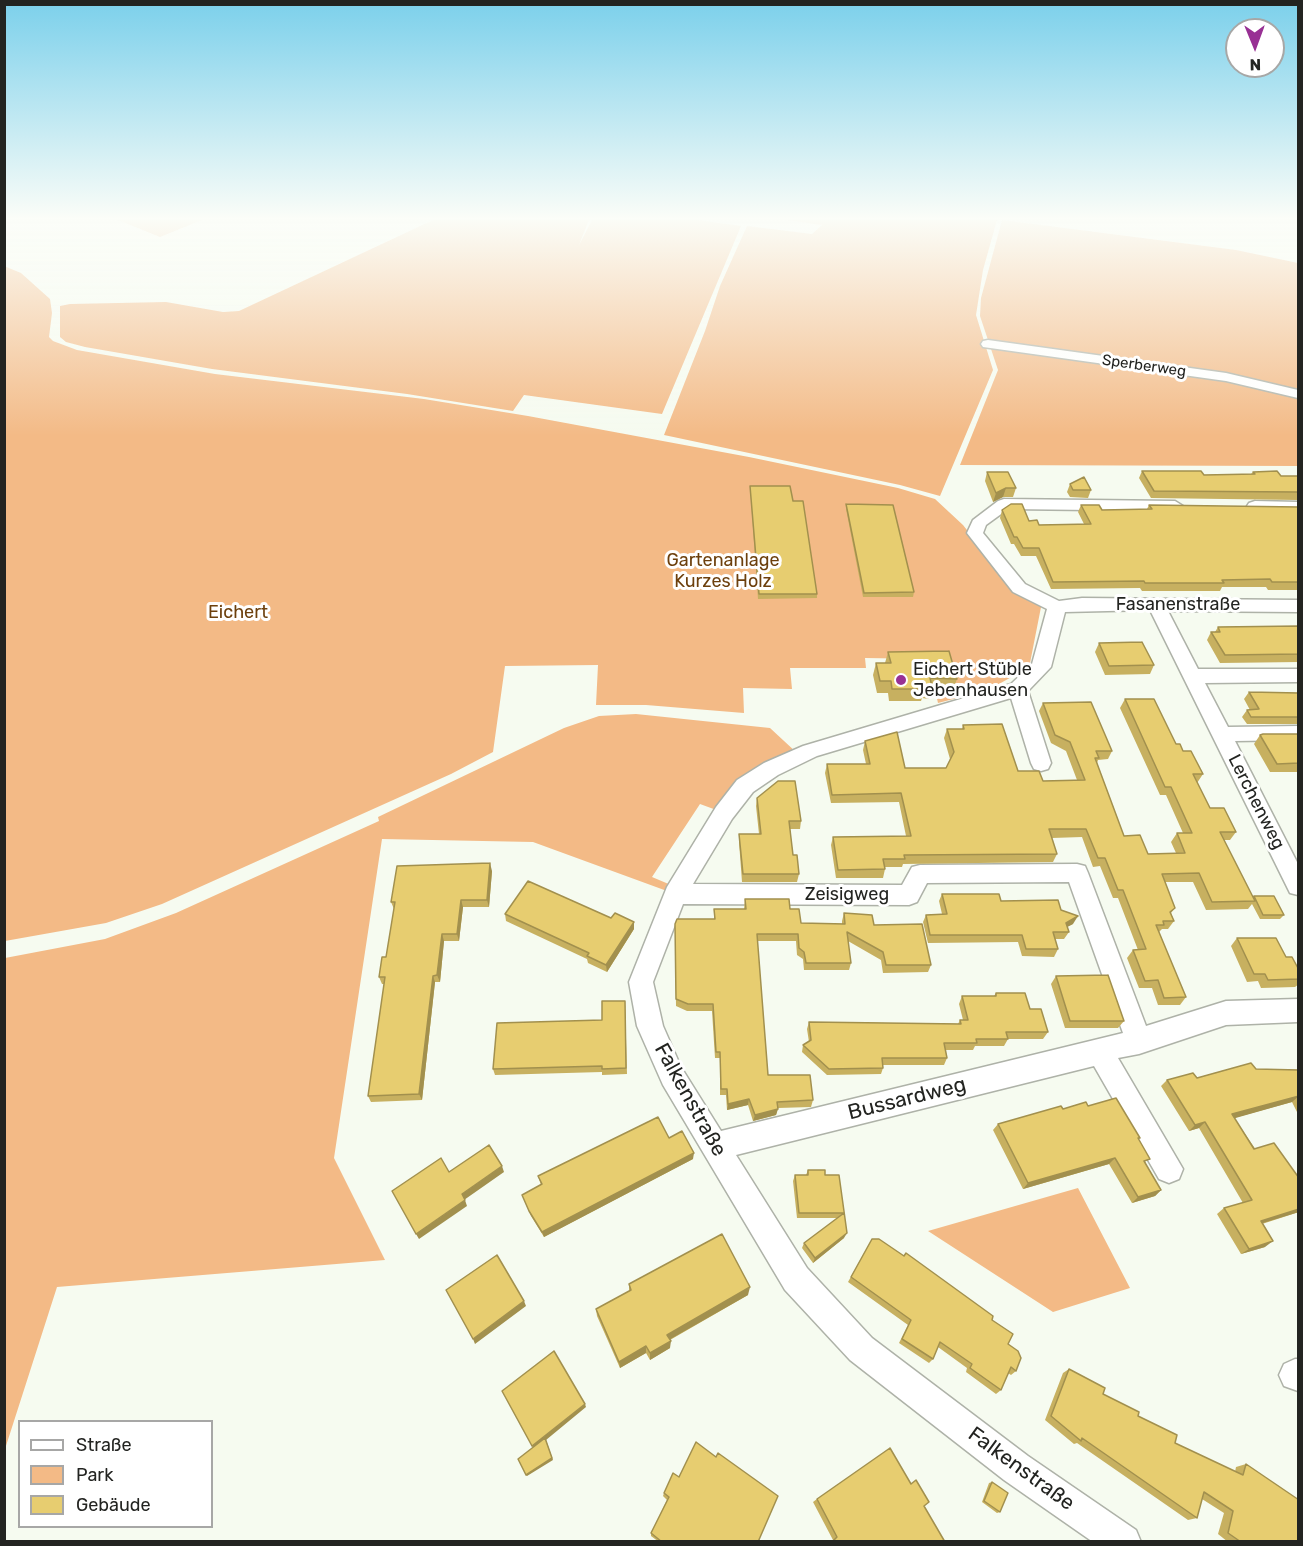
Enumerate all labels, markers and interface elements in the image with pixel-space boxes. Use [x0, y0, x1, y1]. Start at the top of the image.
north arrow [1225, 18, 1285, 78]
text: N [1249, 55, 1261, 74]
street label: Sperberweg [1101, 351, 1187, 381]
park label: Gartenanlage Kurzes Holz [666, 550, 780, 592]
street label: Fasanenstraße [1116, 594, 1240, 616]
park label: Eichert [208, 602, 268, 624]
place label: Eichert Stüble Jebenhausen [913, 659, 1032, 702]
marker: Eichert Stüble Jebenhausen [894, 673, 908, 687]
street label: Lerchenweg [1223, 751, 1289, 853]
street label: Zeisigweg [805, 884, 889, 906]
street label: Falkenstraße [649, 1039, 731, 1161]
street label: Bussardweg [845, 1072, 969, 1126]
legend [18, 1420, 213, 1528]
street label: Falkenstraße [963, 1422, 1079, 1516]
text: Straße [76, 1434, 132, 1456]
text: Park [76, 1464, 113, 1486]
text: Gebäude [76, 1494, 151, 1516]

